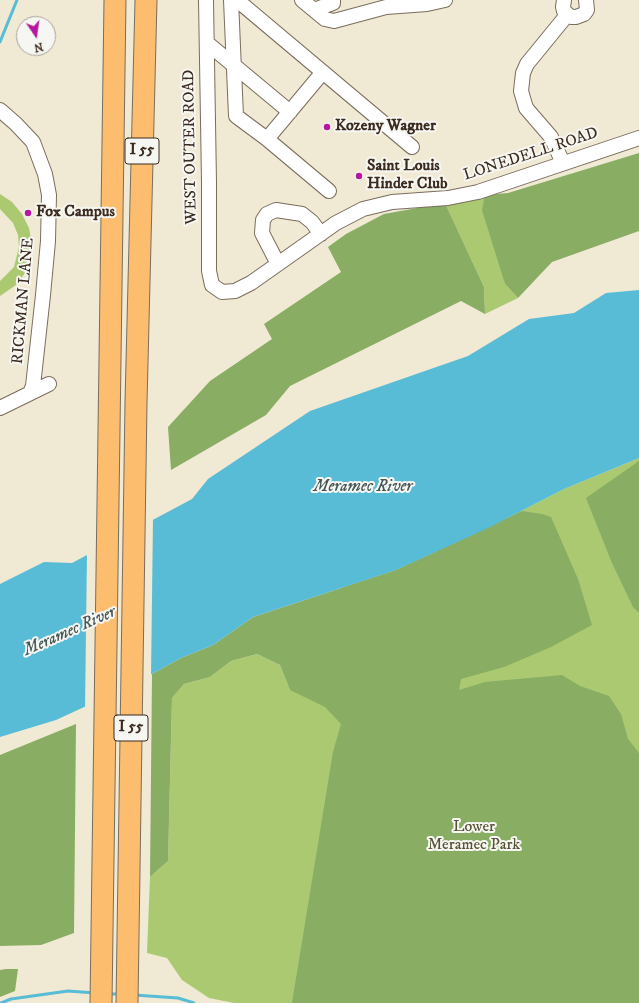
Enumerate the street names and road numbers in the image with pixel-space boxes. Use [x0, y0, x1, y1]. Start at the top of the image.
street label: WEST OUTER ROAD [180, 69, 202, 225]
street label: LONEDELL ROAD [461, 124, 601, 186]
road number: I 55 [125, 138, 159, 164]
street label: RICKMAN LANE [9, 237, 39, 365]
road number: I 55 [114, 715, 148, 741]

